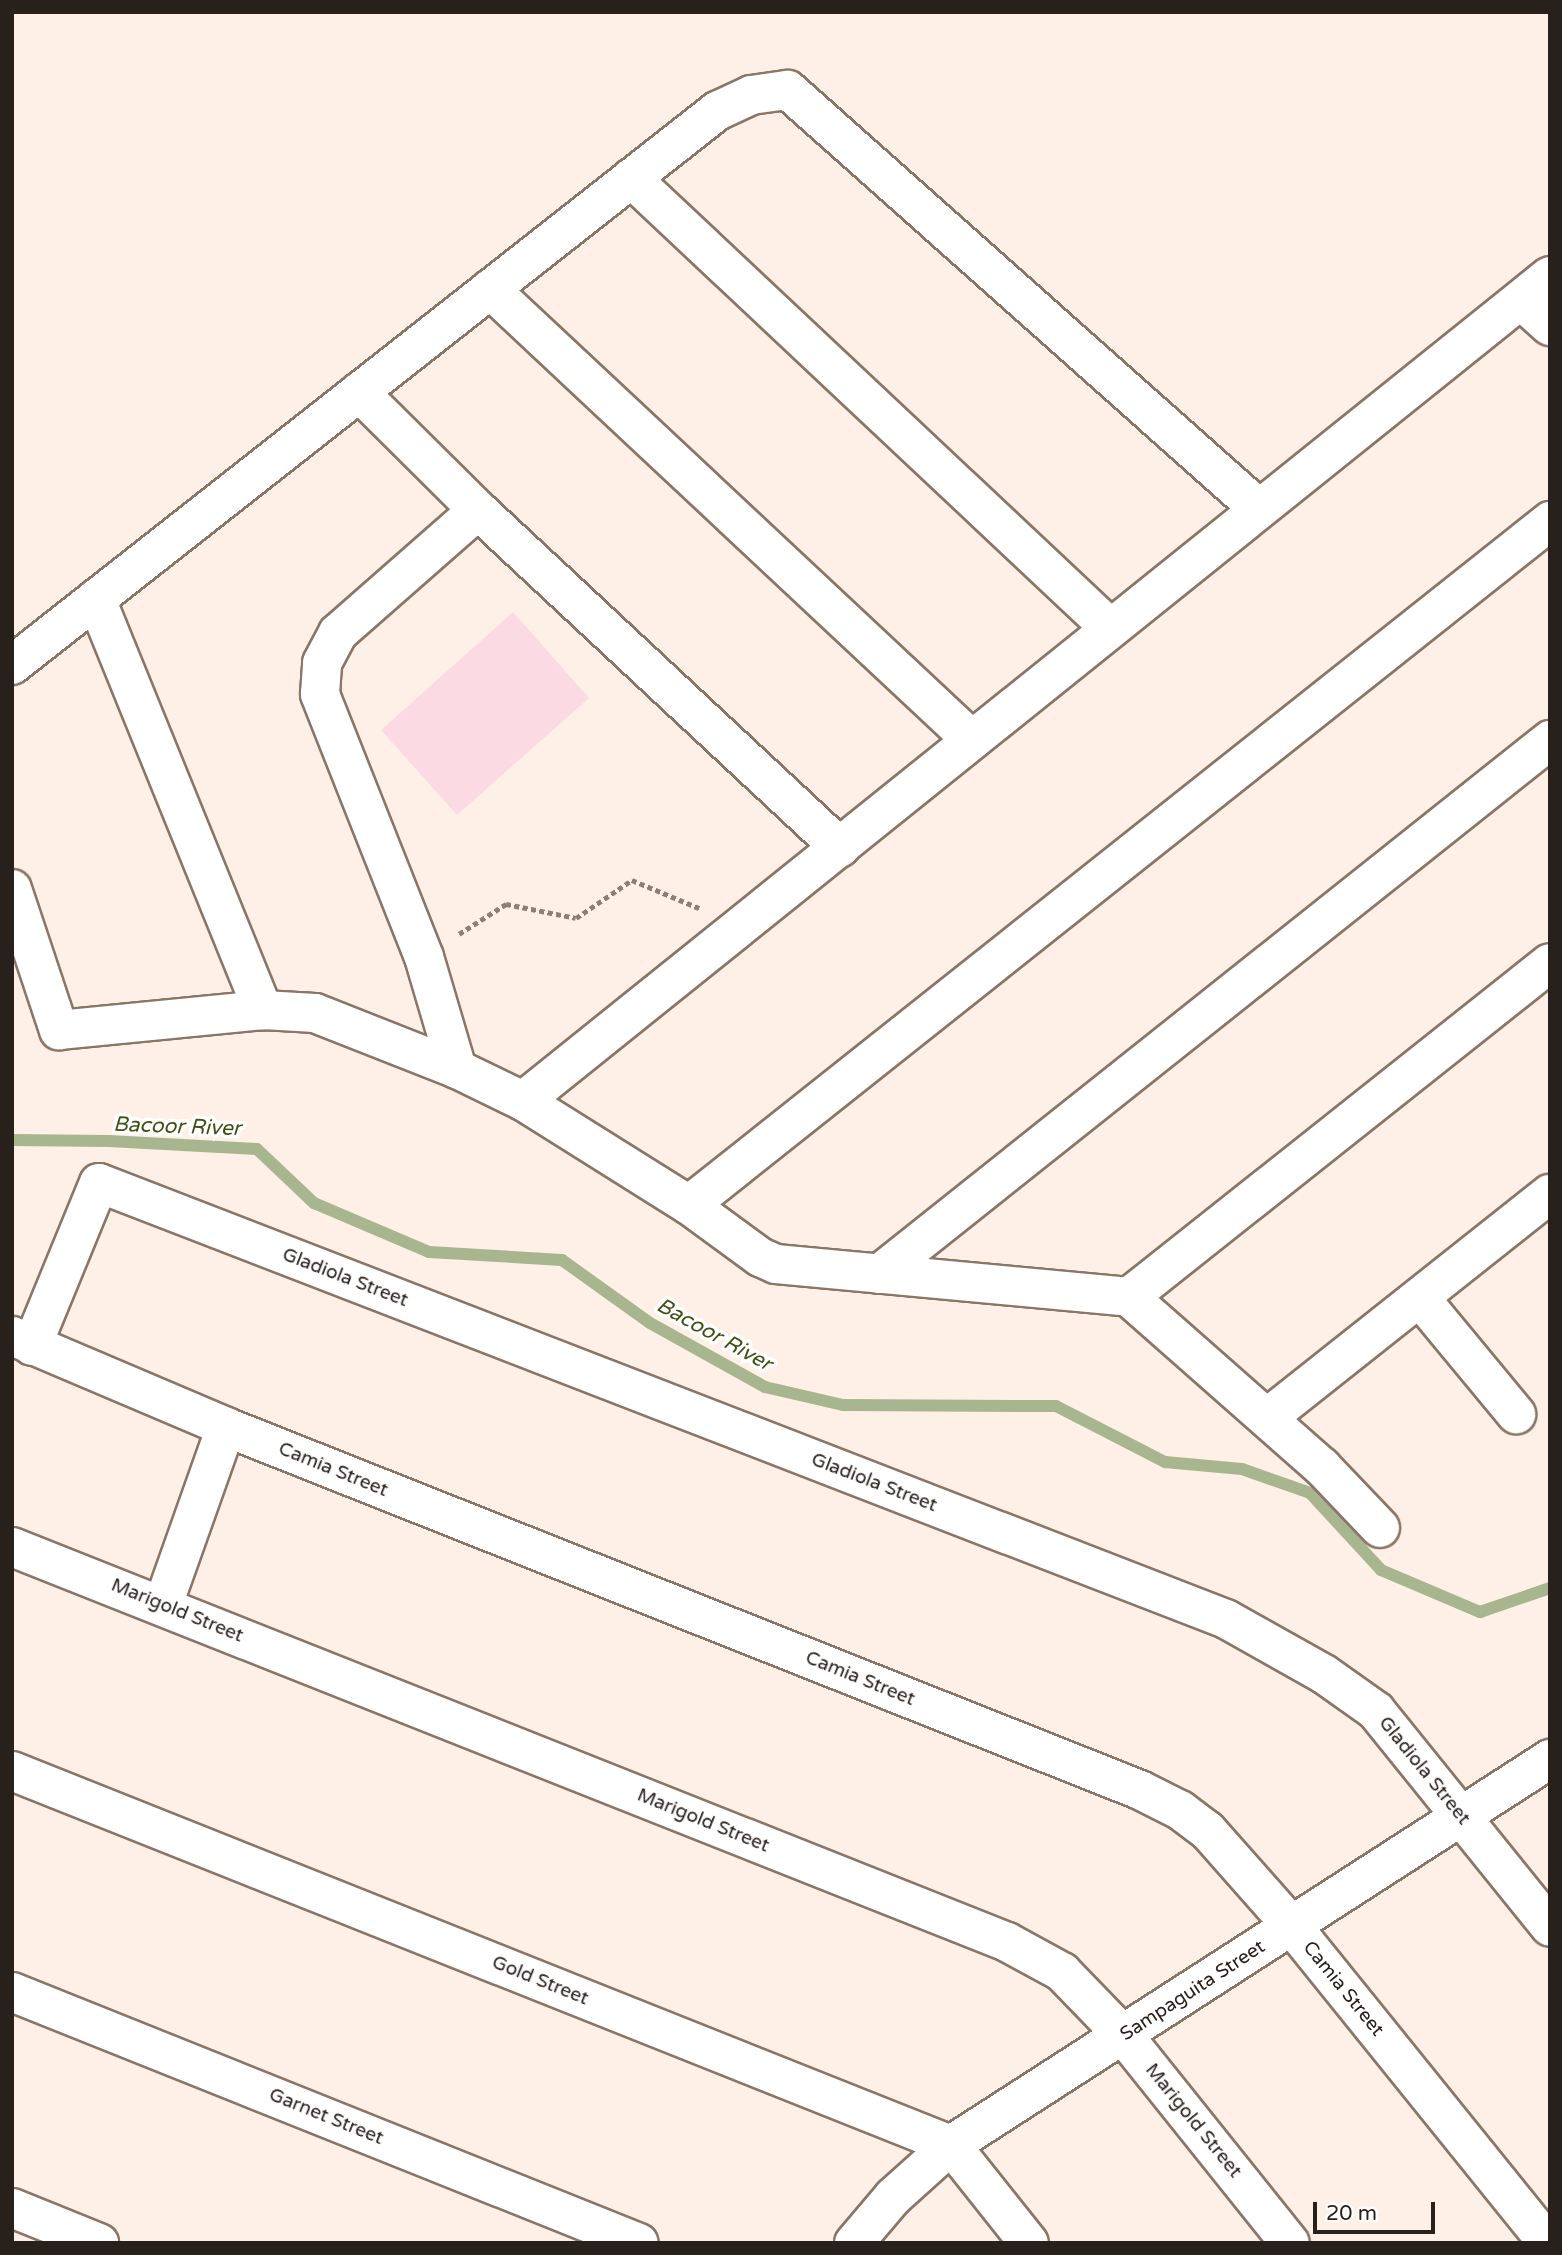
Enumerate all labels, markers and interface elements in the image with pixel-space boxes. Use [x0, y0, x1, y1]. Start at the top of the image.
water label: Bacoor River [113, 1112, 241, 1142]
street label: Gladiola Street [279, 1244, 411, 1312]
water label: Bacoor River [652, 1293, 776, 1377]
street label: Camia Street [275, 1438, 391, 1502]
street label: Gladiola Street [808, 1449, 940, 1517]
street label: Marigold Street [108, 1574, 246, 1648]
street label: Camia Street [802, 1647, 918, 1711]
street label: Gladiola Street [1373, 1712, 1475, 1830]
street label: Marigold Street [634, 1784, 772, 1858]
street label: Sampaguita Street [1116, 1936, 1270, 2046]
street label: Camia Street [1298, 1937, 1388, 2041]
street label: Gold Street [488, 1951, 592, 2011]
street label: Marigold Street [1140, 2059, 1246, 2183]
street label: Garnet Street [266, 2084, 386, 2150]
scale bar [1317, 2188, 1440, 2232]
text: 20 m [1326, 2201, 1377, 2226]

